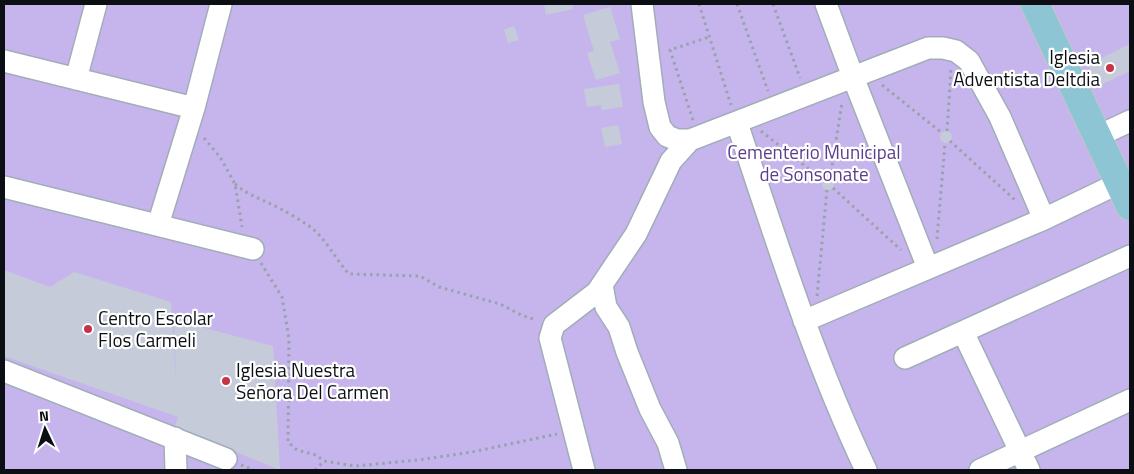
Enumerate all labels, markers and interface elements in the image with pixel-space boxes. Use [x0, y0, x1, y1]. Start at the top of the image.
place label: Iglesia Adventista Deltdia [953, 42, 1100, 93]
marker: Iglesia Adventista Deltdia [1104, 62, 1116, 74]
park label: Cementerio Municipal de Sonsonate [727, 137, 901, 188]
place label: Centro Escolar Flos Carmeli [98, 303, 214, 354]
marker: Centro Escolar Flos Carmeli [82, 323, 94, 335]
place label: Iglesia Nuestra Señora Del Carmen [236, 355, 389, 406]
marker: Iglesia Nuestra Señora Del Carmen [220, 375, 232, 387]
north arrow [20, 404, 70, 454]
text: N [38, 405, 50, 426]

